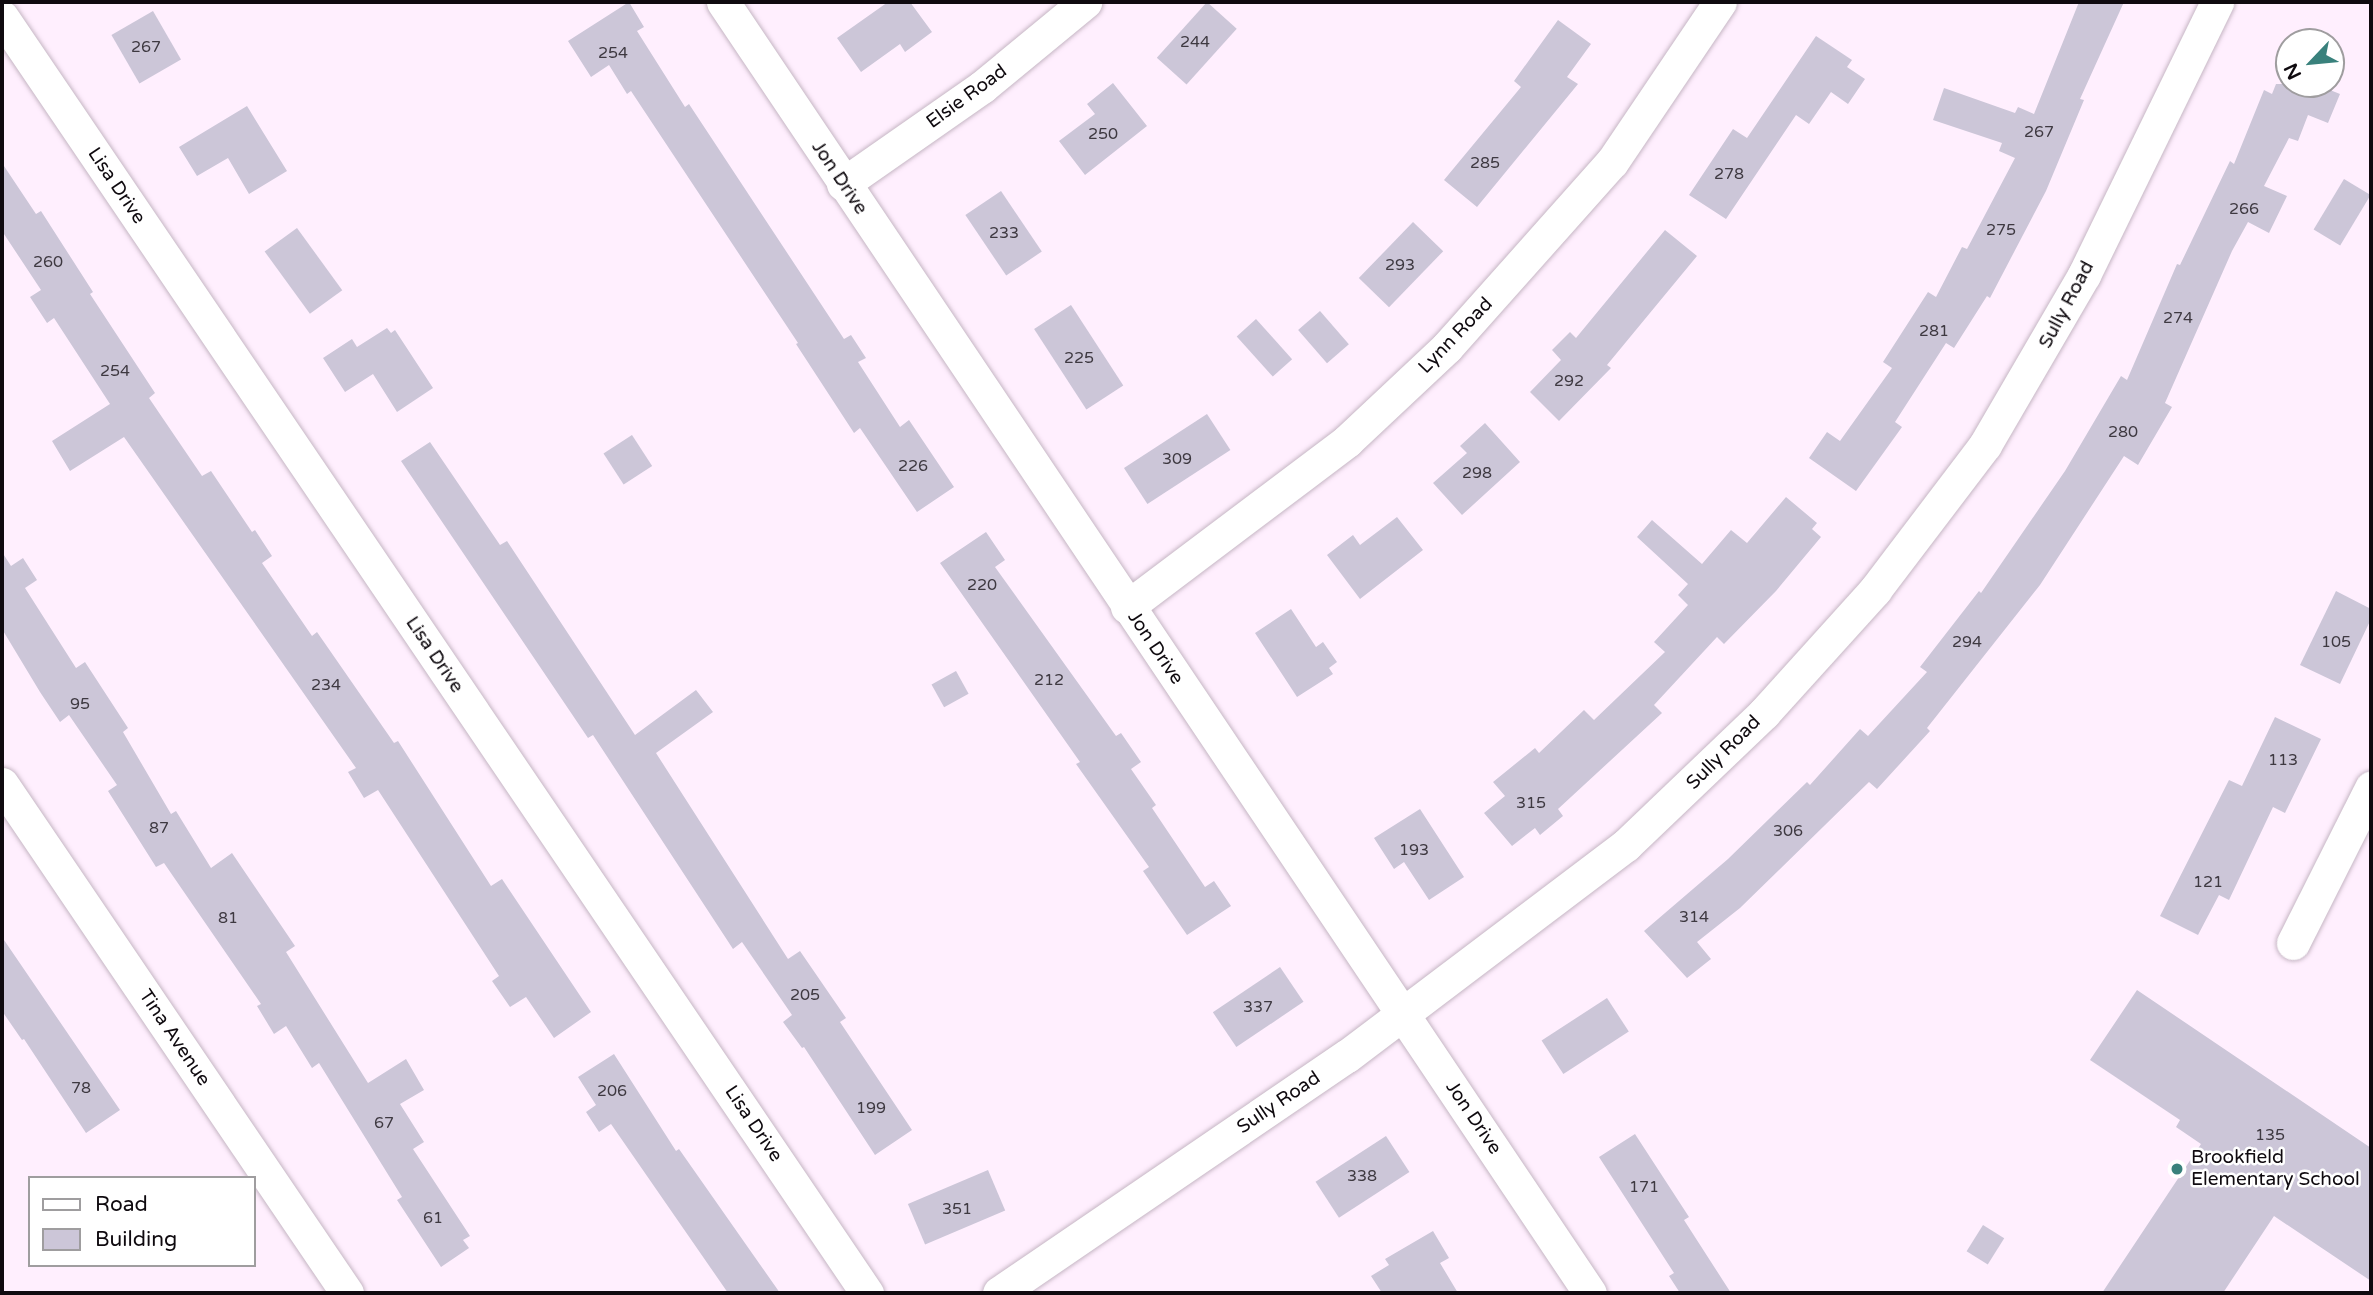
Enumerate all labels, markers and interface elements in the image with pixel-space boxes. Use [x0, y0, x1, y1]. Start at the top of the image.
north arrow [2275, 28, 2345, 98]
house number: 244 [1180, 32, 1210, 52]
house number: 267 [131, 37, 161, 57]
house number: 254 [598, 43, 628, 63]
street label: Elsie Road [922, 60, 1012, 134]
text: N [2280, 60, 2306, 83]
house number: 267 [2024, 122, 2054, 142]
house number: 250 [1088, 124, 1118, 144]
street label: Jon Drive [806, 137, 872, 219]
street label: Lisa Drive [82, 143, 150, 229]
house number: 285 [1470, 153, 1500, 173]
house number: 278 [1714, 164, 1744, 184]
house number: 266 [2229, 199, 2259, 219]
house number: 275 [1986, 220, 2016, 240]
house number: 233 [989, 223, 1019, 243]
house number: 260 [33, 252, 63, 272]
house number: 293 [1385, 255, 1415, 275]
street label: Sully Road [2035, 258, 2099, 352]
street label: Lynn Road [1414, 293, 1498, 379]
house number: 274 [2163, 308, 2193, 328]
house number: 281 [1919, 321, 1949, 341]
house number: 225 [1064, 348, 1094, 368]
house number: 254 [100, 361, 130, 381]
house number: 292 [1554, 371, 1584, 391]
house number: 280 [2108, 422, 2138, 442]
house number: 309 [1162, 449, 1192, 469]
house number: 226 [898, 456, 928, 476]
house number: 298 [1462, 463, 1492, 483]
house number: 220 [967, 575, 997, 595]
street label: Jon Drive [1122, 607, 1188, 689]
street label: Lisa Drive [400, 612, 468, 698]
house number: 294 [1952, 632, 1982, 652]
house number: 105 [2321, 632, 2351, 652]
house number: 212 [1034, 670, 1064, 690]
house number: 234 [311, 675, 341, 695]
house number: 95 [70, 694, 90, 714]
street label: Sully Road [1682, 711, 1766, 795]
house number: 113 [2268, 750, 2298, 770]
house number: 315 [1516, 793, 1546, 813]
house number: 87 [149, 818, 169, 838]
house number: 306 [1773, 821, 1803, 841]
house number: 193 [1399, 840, 1429, 860]
house number: 121 [2193, 872, 2223, 892]
house number: 314 [1679, 907, 1709, 927]
house number: 81 [218, 908, 238, 928]
street label: Tina Avenue [133, 985, 215, 1091]
house number: 205 [790, 985, 820, 1005]
house number: 337 [1243, 997, 1273, 1017]
street label: Sully Road [1233, 1067, 1325, 1139]
street label: Jon Drive [1440, 1077, 1506, 1159]
house number: 78 [71, 1078, 91, 1098]
house number: 206 [597, 1081, 627, 1101]
street label: Lisa Drive [719, 1081, 787, 1167]
house number: 199 [856, 1098, 886, 1118]
house number: 67 [374, 1113, 394, 1133]
house number: 135 [2255, 1125, 2285, 1145]
place label: Brookfield Elementary School [2191, 1147, 2360, 1191]
marker: Brookfield Elementary School [2169, 1161, 2185, 1177]
house number: 338 [1347, 1166, 1377, 1186]
legend [28, 1176, 256, 1267]
house number: 171 [1629, 1177, 1659, 1197]
text: Road [95, 1192, 148, 1217]
house number: 351 [942, 1199, 972, 1219]
house number: 61 [423, 1208, 443, 1228]
text: Building [95, 1227, 177, 1252]

